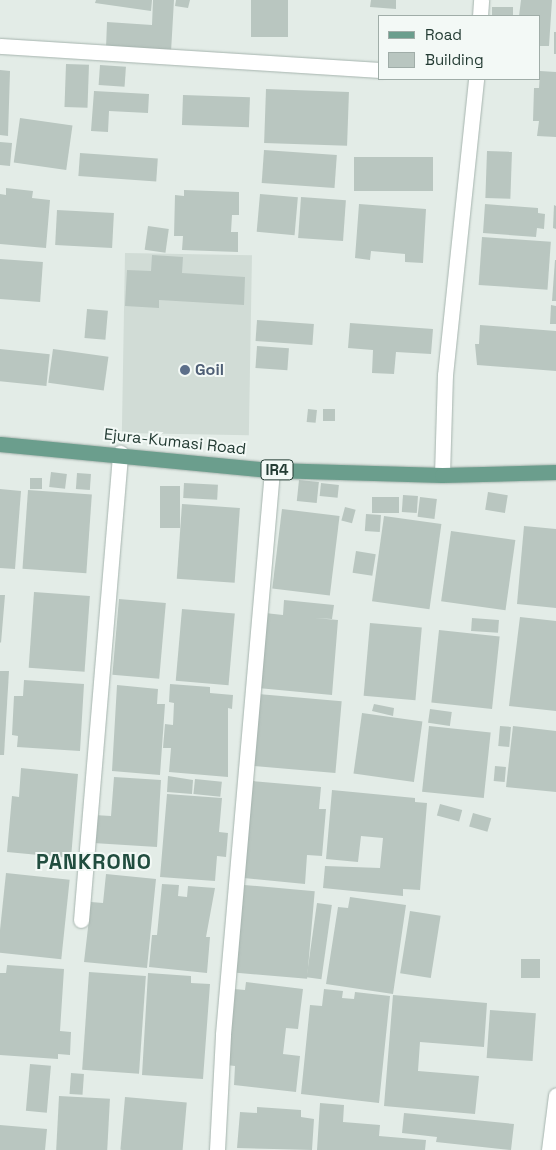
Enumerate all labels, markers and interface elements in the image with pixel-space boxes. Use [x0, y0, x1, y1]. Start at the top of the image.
legend [378, 15, 541, 80]
text: Road [425, 25, 462, 44]
text: Building [425, 50, 484, 69]
place label: Goil [195, 360, 224, 380]
marker: Goil [179, 364, 191, 376]
street label: Ejura-Kumasi Road [103, 425, 247, 459]
road number: IR4 [260, 458, 294, 482]
district label: PANKRONO [35, 849, 153, 875]

